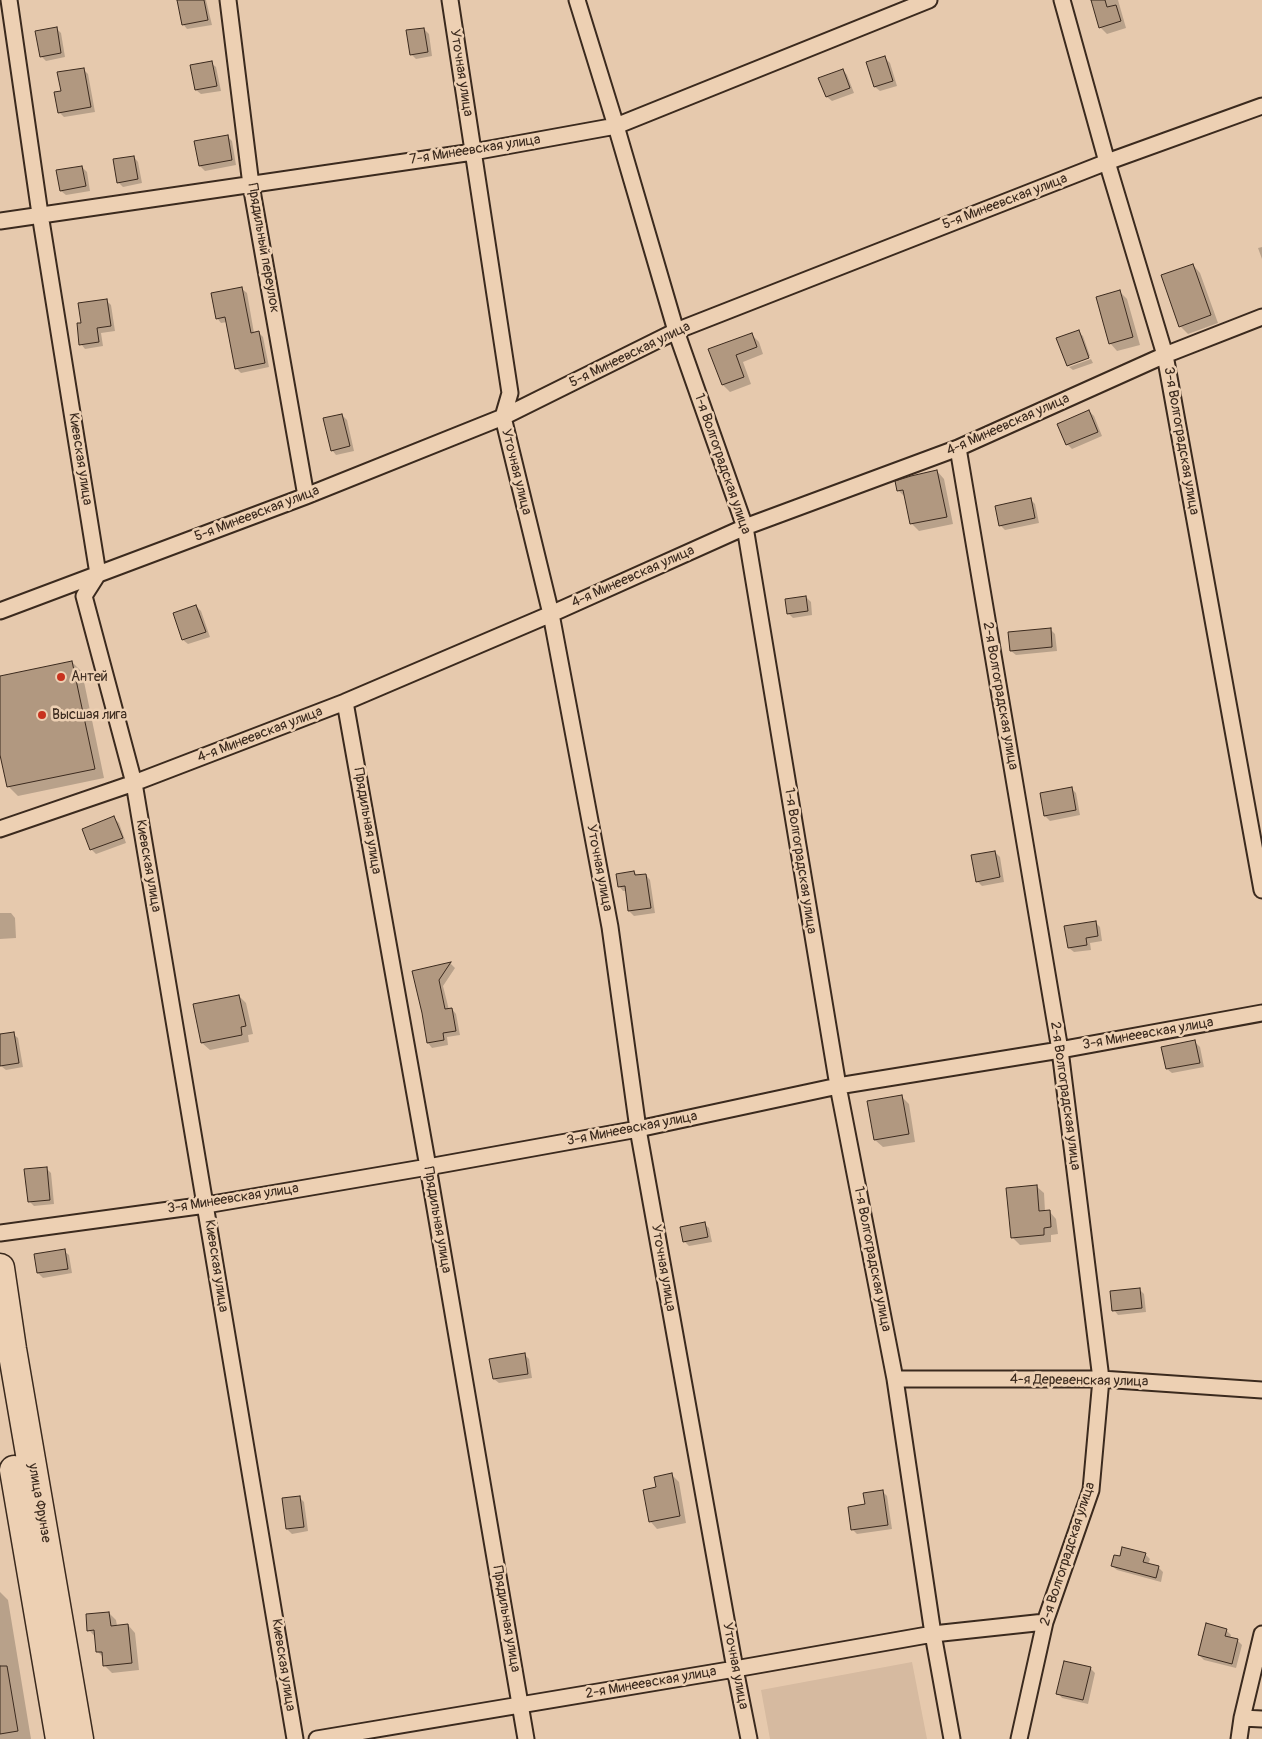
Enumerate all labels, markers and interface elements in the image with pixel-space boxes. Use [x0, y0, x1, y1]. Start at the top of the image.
street label: Уточная улица [446, 28, 476, 118]
street label: 7-я Минеевская улица [408, 131, 542, 169]
street label: 5-я Минеевская улица [940, 170, 1070, 234]
street label: Прядильный переулок [243, 182, 283, 314]
street label: 5-я Минеевская улица [567, 318, 693, 392]
street label: 3-я Волгоградская улица [1160, 366, 1202, 516]
street label: 4-я Минеевская улица [944, 390, 1072, 460]
street label: 1-я Волгоградская улица [690, 391, 754, 537]
street label: Киевская улица [64, 412, 96, 506]
street label: Уточная улица [497, 427, 535, 517]
street label: 5-я Минеевская улица [192, 482, 322, 546]
street label: 4-я Минеевская улица [569, 542, 697, 612]
street label: 2-я Волгоградская улица [979, 621, 1021, 771]
place label: Антей [71, 669, 108, 685]
marker: Антей [55, 671, 67, 683]
street label: 4-я Минеевская улица [195, 703, 325, 767]
place label: Высшая лига [52, 707, 127, 723]
marker: Высшая лига [36, 709, 48, 721]
street label: Прядильная улица [349, 766, 385, 876]
street label: 1-я Волгоградская улица [780, 787, 820, 935]
street label: Киевская улица [132, 819, 164, 913]
street label: Уточная улица [582, 823, 616, 913]
street label: 3-я Минеевская улица [1081, 1014, 1215, 1054]
street label: 2-я Волгоградская улица [1046, 1021, 1084, 1171]
street label: 3-я Минеевская улица [565, 1108, 699, 1150]
street label: Прядильная улица [419, 1165, 455, 1275]
street label: 3-я Минеевская улица [166, 1180, 300, 1218]
street label: 1-я Волгоградская улица [850, 1185, 894, 1333]
street label: Киевская улица [200, 1219, 232, 1313]
street label: Уточная улица [647, 1223, 679, 1313]
street label: 4-я Деревенская улица [1010, 1371, 1148, 1391]
street label: улица Фрунзе [24, 1462, 54, 1544]
street label: 2-я Волгоградская улица [1037, 1480, 1099, 1628]
street label: Прядильная улица [488, 1564, 524, 1674]
street label: Киевская улица [267, 1618, 299, 1712]
street label: Уточная улица [718, 1621, 752, 1711]
street label: 2-я Минеевская улица [584, 1663, 718, 1703]

